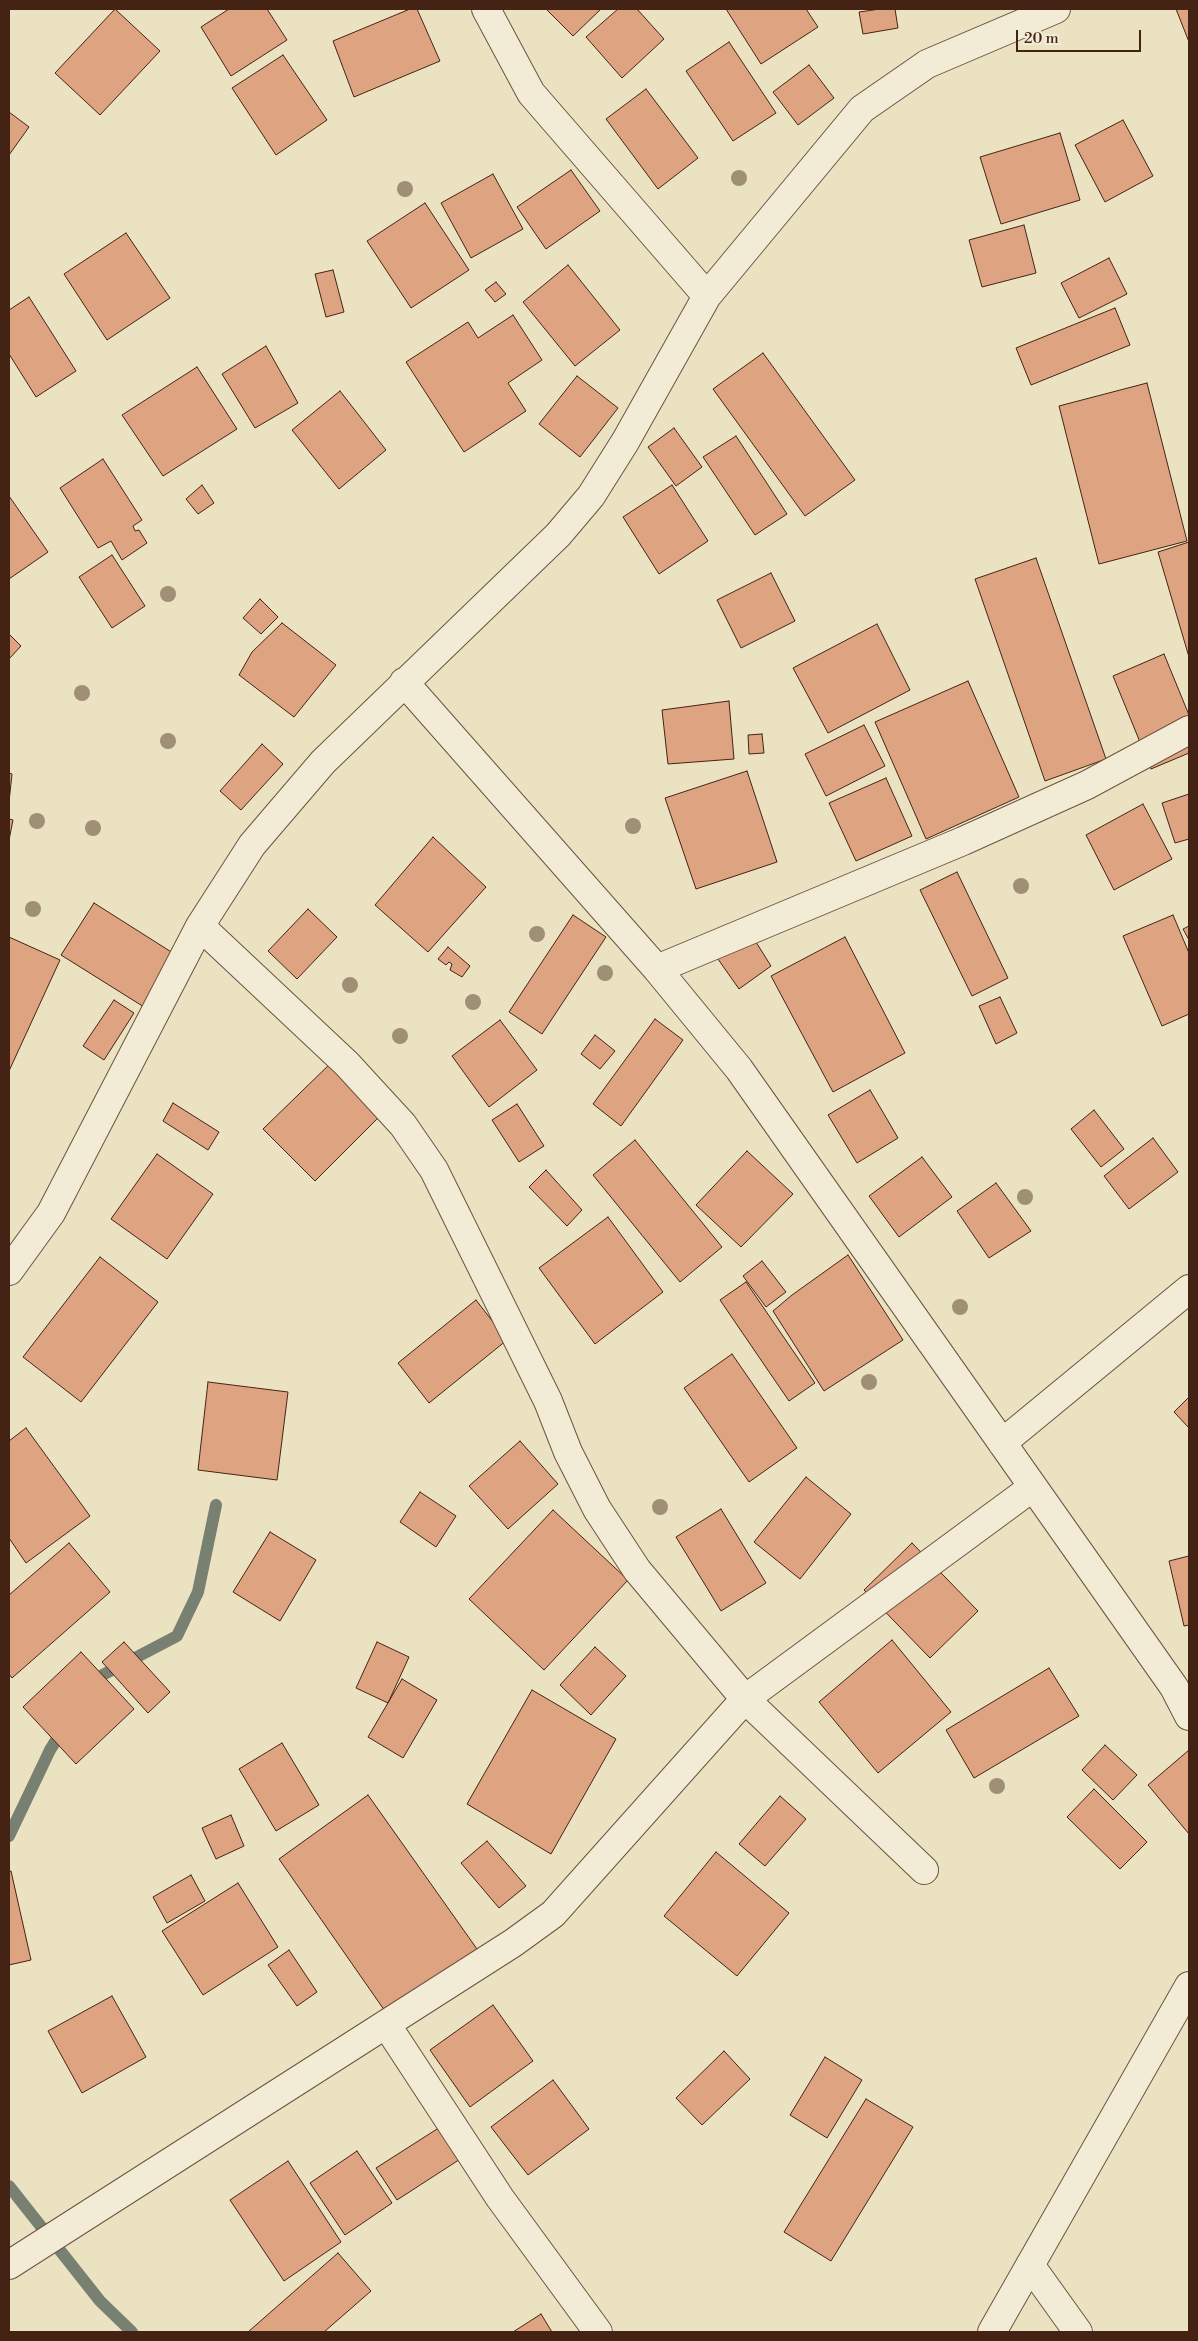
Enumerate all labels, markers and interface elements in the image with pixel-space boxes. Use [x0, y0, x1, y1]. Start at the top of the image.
scale bar [1018, 20, 1143, 52]
text: 20 m [1024, 29, 1059, 48]

